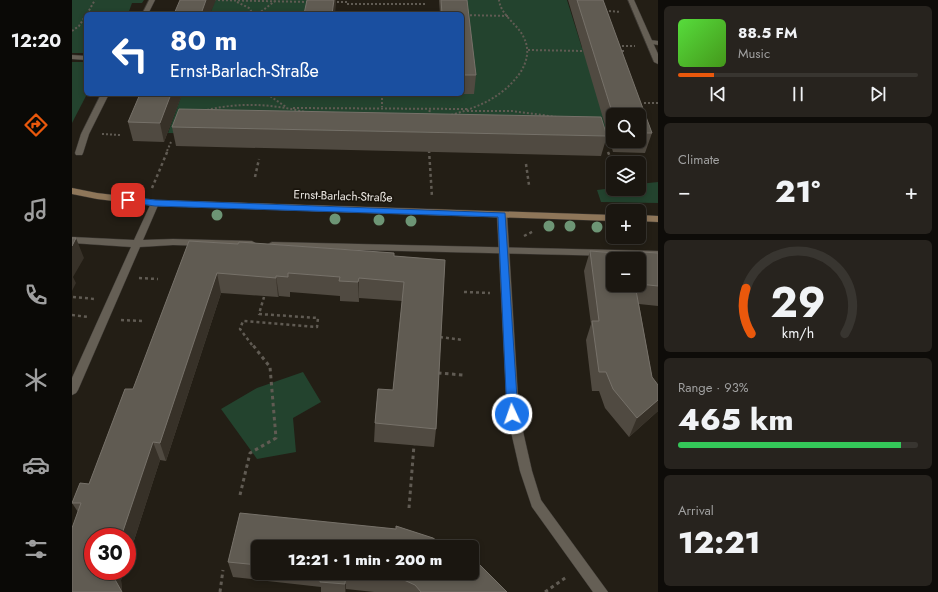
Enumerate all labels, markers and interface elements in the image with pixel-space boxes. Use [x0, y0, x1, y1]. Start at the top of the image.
text: 80 m [170, 20, 237, 61]
text: 88.5 FM [738, 22, 797, 44]
text: 12:20 [11, 28, 61, 54]
icon: left [104, 28, 156, 80]
text: Music [738, 44, 770, 63]
text: Ernst-Barlach-Straße [170, 58, 319, 84]
icon: previous [707, 83, 729, 105]
icon: pause [787, 83, 809, 105]
icon: next [867, 83, 889, 105]
map controls [606, 108, 646, 292]
button: search [606, 108, 646, 148]
icon: directions [22, 111, 50, 139]
text: Climate [678, 150, 719, 169]
button: layers [606, 156, 646, 196]
text: 21° [775, 170, 820, 213]
text: − [678, 175, 691, 207]
text: + [904, 175, 918, 207]
pin [111, 183, 145, 217]
street label: Ernst-Barlach-Straße [293, 185, 393, 207]
icon: arrive [117, 189, 139, 211]
icon: music [22, 196, 50, 224]
button: + [606, 204, 646, 244]
button: − [606, 252, 646, 292]
text: 29 [770, 272, 826, 333]
icon: phone [22, 281, 50, 309]
text: km/h [782, 323, 814, 343]
icon: climate [22, 366, 50, 394]
text: Range · 93% [678, 378, 749, 397]
position arrow [491, 393, 533, 435]
text: 465 km [678, 398, 793, 441]
icon: car [22, 451, 50, 479]
text: Arrival [678, 501, 714, 520]
text: 12:21 [678, 521, 760, 564]
speed limit sign: 30 [84, 528, 136, 580]
icon: filters [22, 535, 50, 563]
text: 12:21 · 1 min · 200 m [288, 549, 442, 571]

